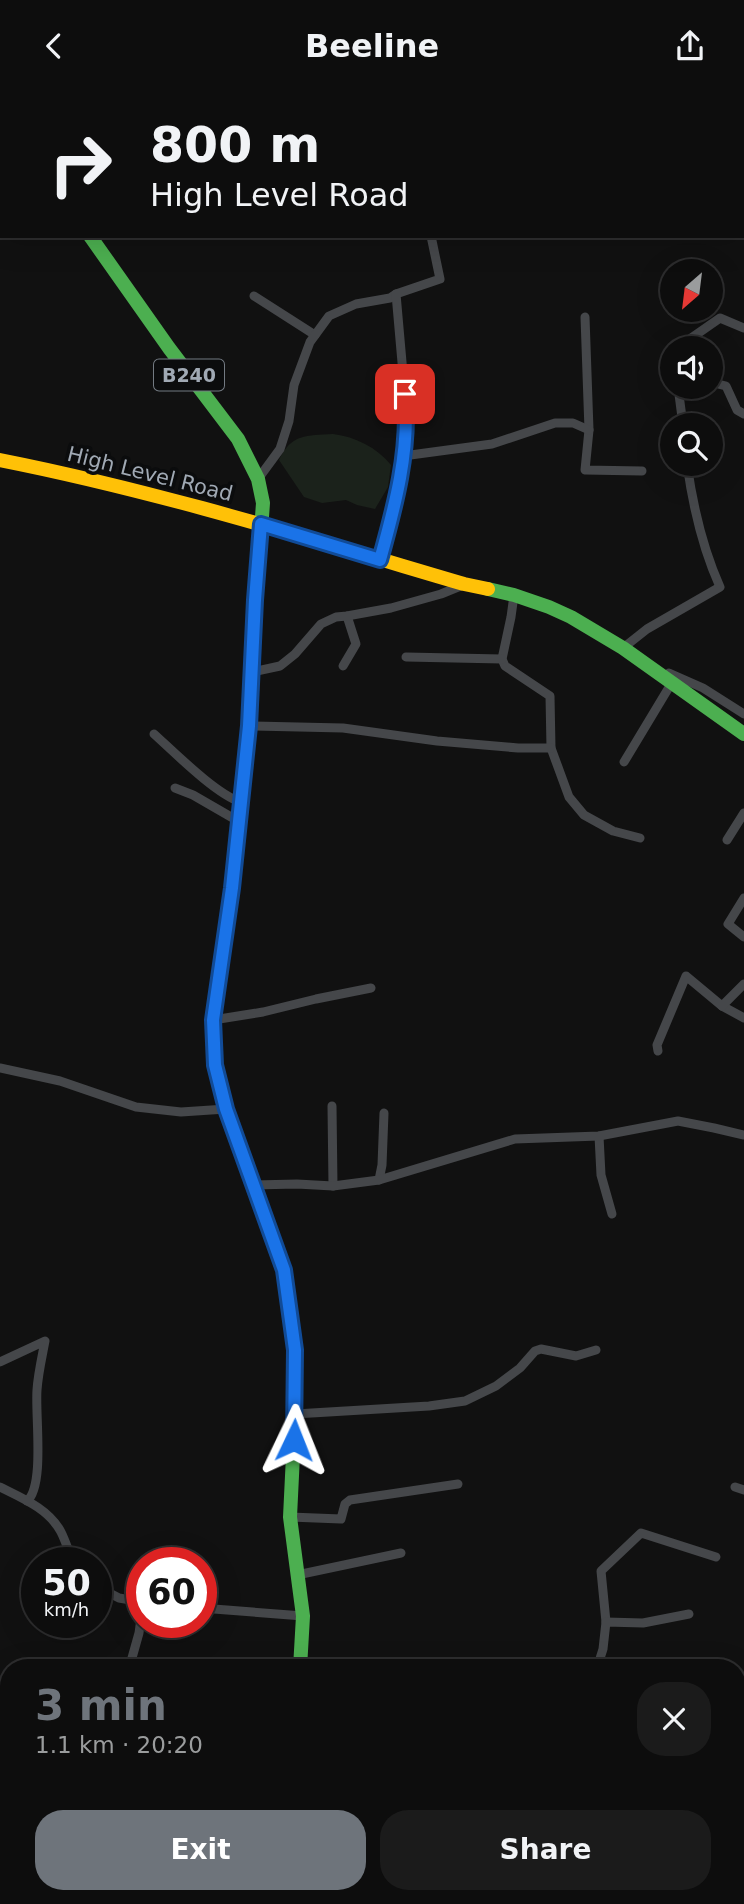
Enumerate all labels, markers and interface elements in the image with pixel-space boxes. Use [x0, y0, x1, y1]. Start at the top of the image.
icon: back [35, 27, 73, 65]
text: Beeline [305, 27, 439, 65]
icon: share [671, 27, 709, 65]
text: 800 m [150, 117, 320, 174]
icon: right [35, 119, 126, 210]
text: High Level Road [150, 176, 409, 214]
north arrow [660, 259, 723, 322]
map controls [660, 259, 723, 476]
button: sound [660, 336, 723, 399]
road number: B240 [154, 359, 224, 391]
pin [375, 364, 435, 424]
icon: arrive [386, 375, 424, 413]
button: search [660, 413, 723, 476]
street label: High Level Road [65, 442, 235, 506]
position arrow [257, 1403, 331, 1477]
speed limit sign: 60 [126, 1547, 217, 1638]
text: 50 [42, 1563, 91, 1603]
text: km/h [44, 1599, 89, 1620]
text: 3 min [35, 1681, 167, 1730]
button: close [637, 1682, 711, 1756]
text: 1.1 km · 20:20 [35, 1732, 203, 1758]
button: Exit [35, 1810, 366, 1890]
button: Share [380, 1810, 711, 1890]

